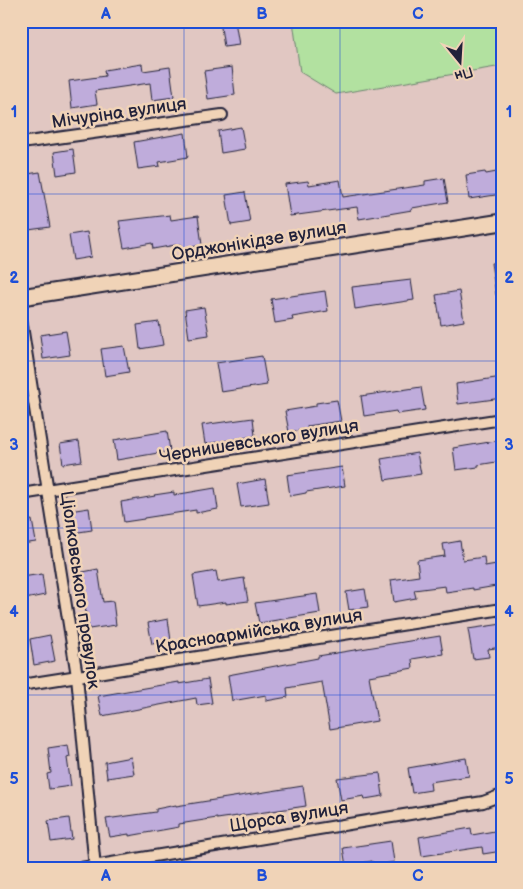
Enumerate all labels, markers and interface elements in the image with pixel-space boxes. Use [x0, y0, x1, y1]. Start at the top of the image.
text: A [100, 5, 111, 24]
text: B [256, 5, 268, 24]
text: C [412, 5, 424, 24]
north arrow [436, 38, 486, 88]
text: Пн [452, 63, 475, 85]
street label: Мічуріна вулиця [50, 93, 188, 133]
text: 1 [11, 103, 17, 122]
text: 1 [506, 103, 512, 122]
street label: Орджонікідзе вулиця [170, 217, 348, 265]
text: 2 [9, 269, 19, 288]
text: 2 [504, 269, 514, 288]
street label: Чернишевського вулиця [158, 415, 360, 467]
text: 3 [9, 436, 19, 455]
text: 3 [504, 436, 514, 455]
street label: Ціолковського провулок [56, 490, 104, 691]
text: 4 [9, 603, 19, 622]
text: 4 [504, 603, 514, 622]
street label: Красноармійська вулиця [154, 604, 364, 658]
text: 5 [9, 770, 19, 789]
text: 5 [504, 770, 514, 789]
street label: Щорса вулиця [228, 797, 350, 837]
text: A [100, 867, 111, 886]
text: B [256, 867, 268, 886]
text: C [412, 867, 424, 886]

